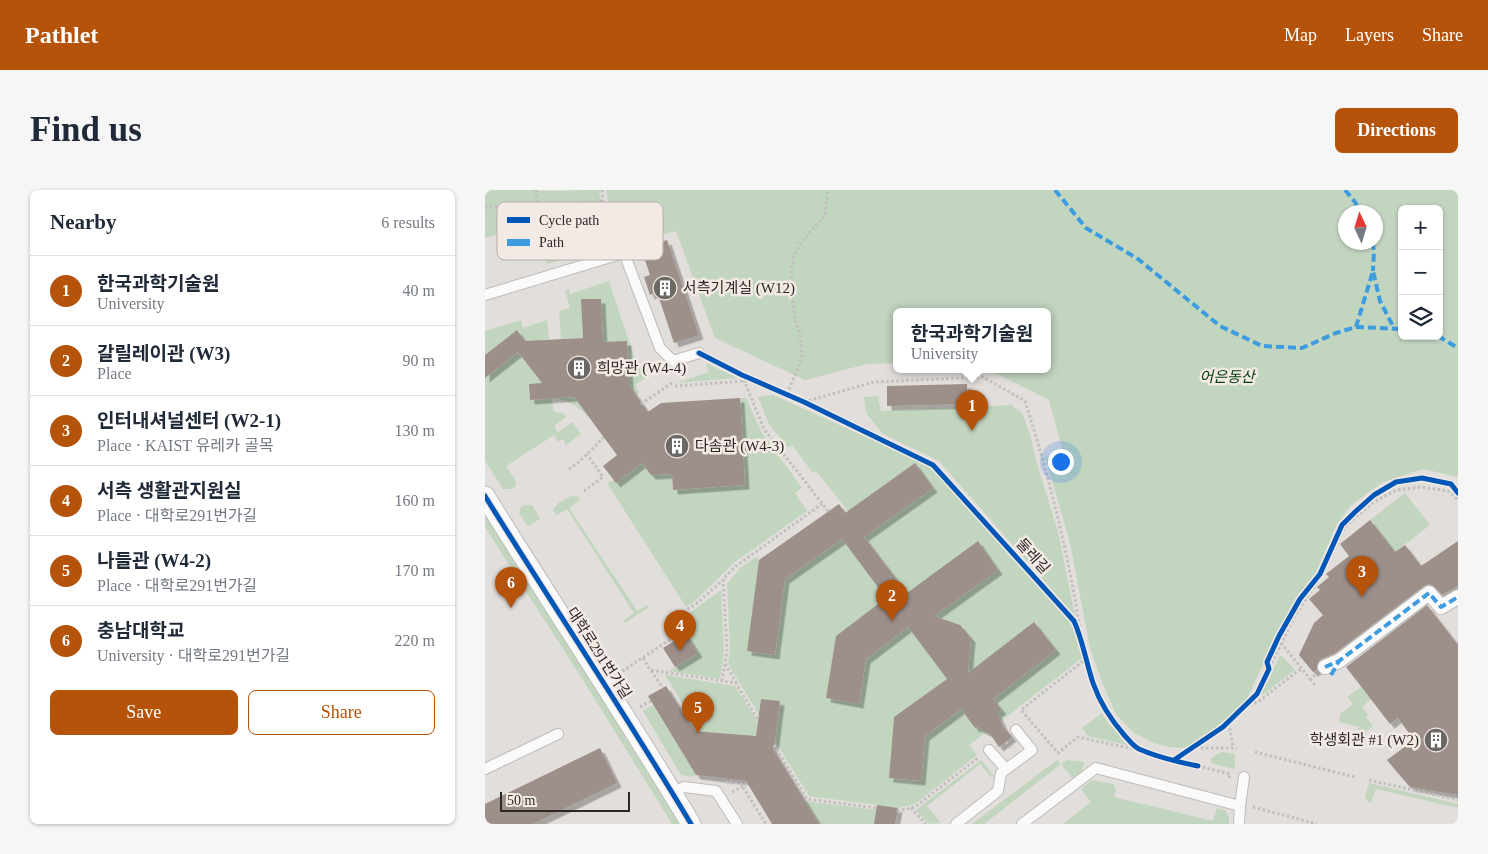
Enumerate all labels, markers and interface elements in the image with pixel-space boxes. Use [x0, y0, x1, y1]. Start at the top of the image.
text: Pathlet [25, 22, 98, 48]
text: Map [1284, 25, 1317, 45]
text: Layers [1345, 25, 1394, 45]
text: Share [1422, 25, 1463, 45]
button: Directions [1335, 108, 1458, 153]
text: Find us [30, 110, 142, 149]
legend [497, 202, 663, 260]
north arrow [1338, 205, 1383, 250]
map controls [1398, 205, 1443, 340]
button: + [1398, 205, 1443, 250]
text: Nearby [50, 210, 117, 234]
text: Cycle path [539, 213, 599, 228]
text: 6 results [381, 214, 435, 231]
text: Path [539, 235, 564, 250]
button: − [1398, 250, 1443, 295]
text: 한국과학기술원 [97, 273, 219, 294]
building icon: 서측기계실 (W12) [652, 275, 678, 301]
place label: 서측기계실 (W12) [683, 280, 795, 297]
text: 1 [62, 282, 70, 299]
text: 40 m [403, 282, 435, 299]
text: University [97, 295, 165, 312]
button: layers [1398, 295, 1443, 340]
popup [893, 308, 1051, 373]
text: 한국과학기술원 [911, 323, 1033, 344]
text: 갈릴레이관 (W3) [97, 343, 230, 364]
text: University [911, 345, 978, 362]
text: 2 [62, 352, 70, 369]
text: 90 m [403, 352, 435, 369]
building icon: 희망관 (W4-4) [566, 355, 592, 381]
place label: 희망관 (W4-4) [597, 360, 686, 377]
text: Place [97, 365, 132, 382]
park label: 어은동산 [1199, 369, 1257, 385]
pin: 1 [956, 390, 988, 431]
text: 인터내셔널센터 (W2-1) [97, 410, 281, 431]
text: 3 [62, 422, 70, 439]
text: 130 m [395, 422, 435, 439]
building icon: 다솜관 (W4-3) [664, 433, 690, 459]
text: Place · KAIST 유레카 골목 [97, 437, 273, 454]
place label: 다솜관 (W4-3) [695, 438, 784, 455]
your location [1048, 449, 1074, 475]
text: 서측 생활관지원실 [97, 480, 242, 501]
text: 4 [62, 492, 70, 509]
text: 160 m [395, 492, 435, 509]
text: Place · 대학로291번가길 [97, 507, 257, 524]
street label: 둘레길 [1013, 535, 1053, 577]
text: 나들관 (W4-2) [97, 550, 211, 571]
pin: 3 [1346, 556, 1378, 597]
text: 5 [62, 562, 70, 579]
text: 170 m [395, 562, 435, 579]
pin: 6 [495, 567, 527, 608]
text: Place · 대학로291번가길 [97, 577, 257, 594]
pin: 2 [876, 580, 908, 621]
street label: 대학로291번가길 [564, 604, 635, 702]
pin: 4 [664, 610, 696, 651]
text: 충남대학교 [97, 620, 184, 641]
text: 6 [62, 632, 70, 649]
text: 220 m [395, 632, 435, 649]
text: University · 대학로291번가길 [97, 647, 290, 664]
button: Save [50, 690, 238, 735]
button: Share [248, 690, 435, 735]
pin: 5 [682, 692, 714, 733]
building icon: 학생회관 #1 (W2) [1423, 727, 1449, 753]
place label: 학생회관 #1 (W2) [1310, 731, 1419, 749]
scale bar [500, 789, 630, 812]
text: 50 m [507, 793, 535, 808]

